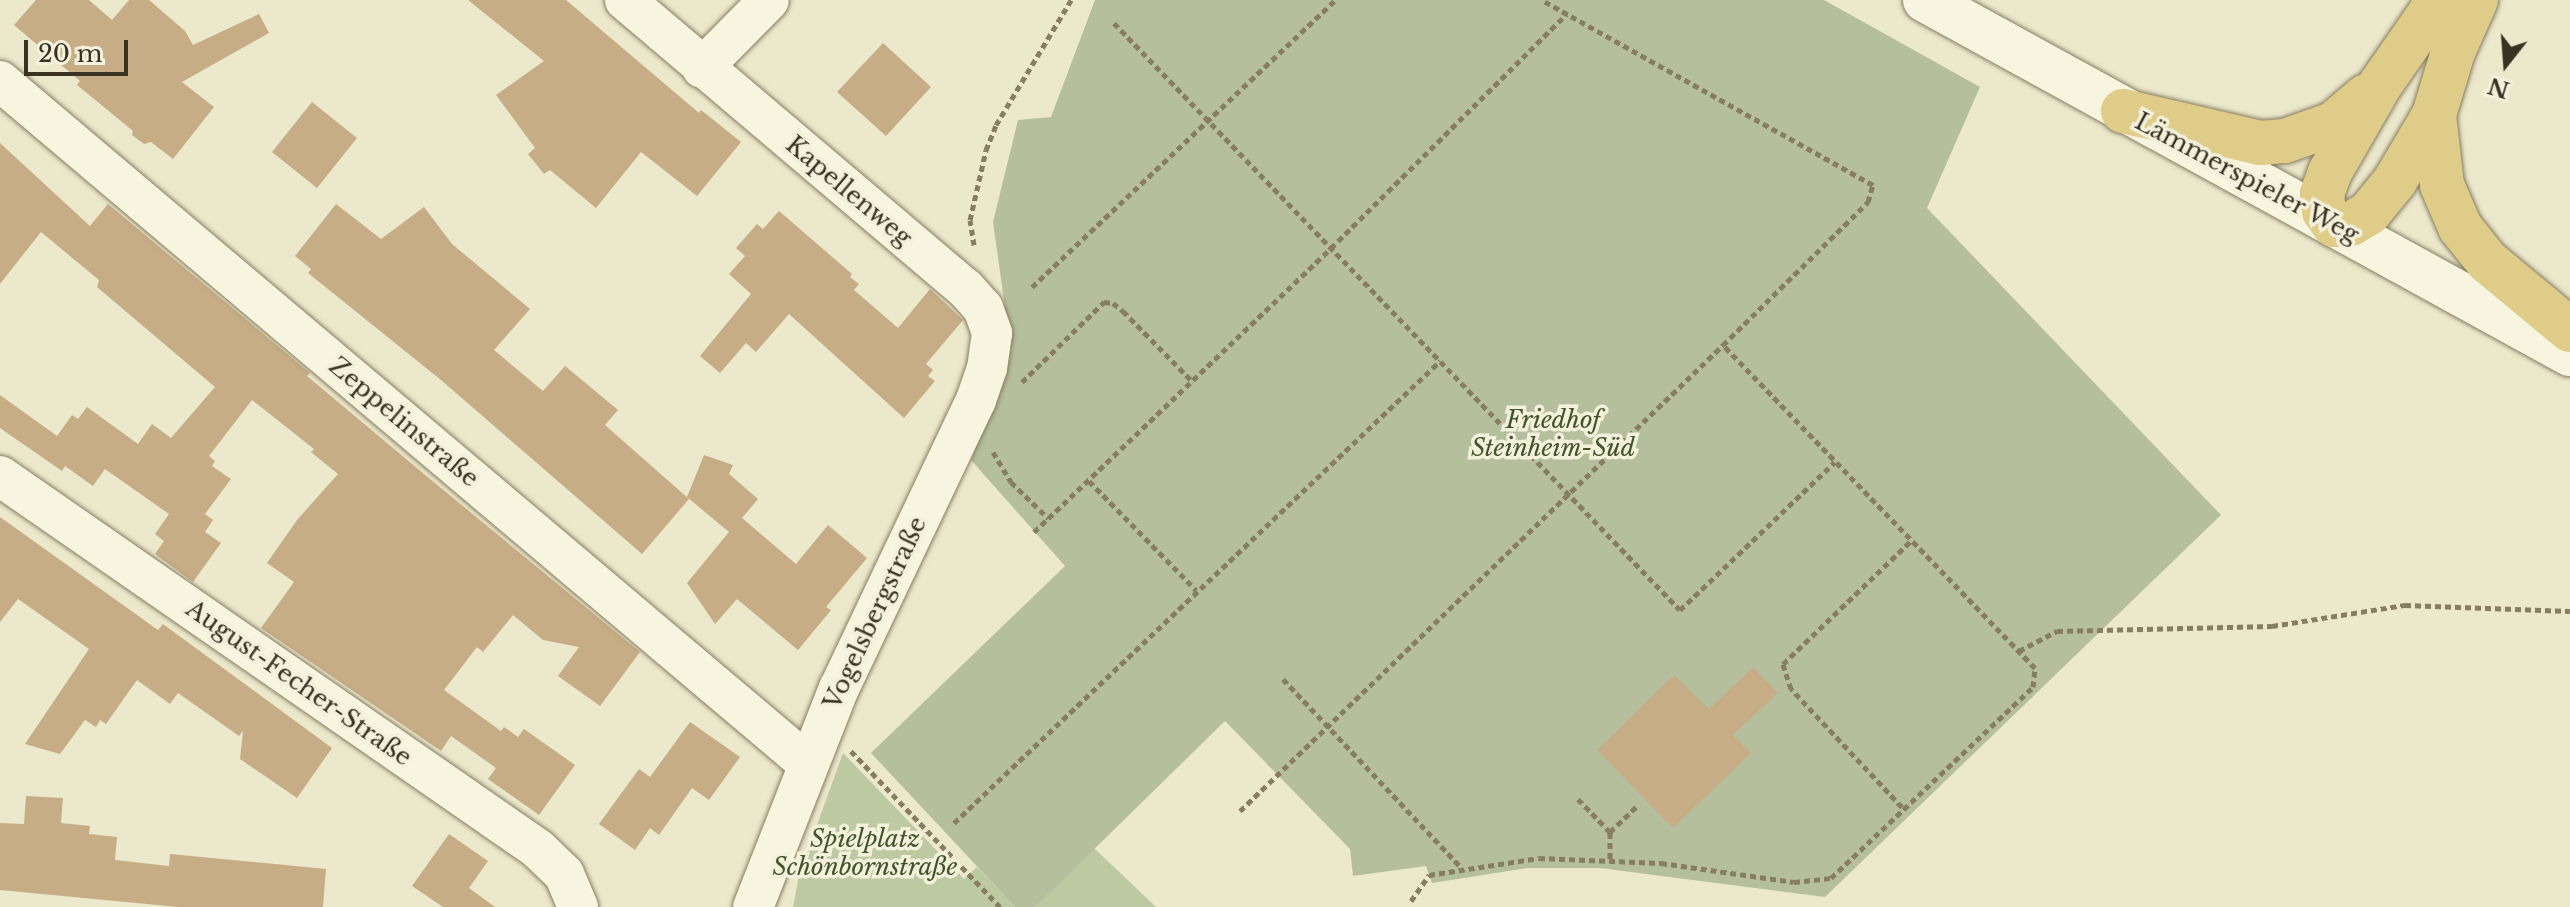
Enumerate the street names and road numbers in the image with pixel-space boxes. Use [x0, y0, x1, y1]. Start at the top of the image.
street label: Lämmerspieler Weg [2129, 106, 2365, 250]
street label: Kapellenweg [780, 130, 918, 252]
street label: Zeppelinstraße [324, 351, 484, 493]
street label: Vogelsbergstraße [818, 512, 932, 714]
street label: August-Fecher-Straße [181, 594, 417, 772]

